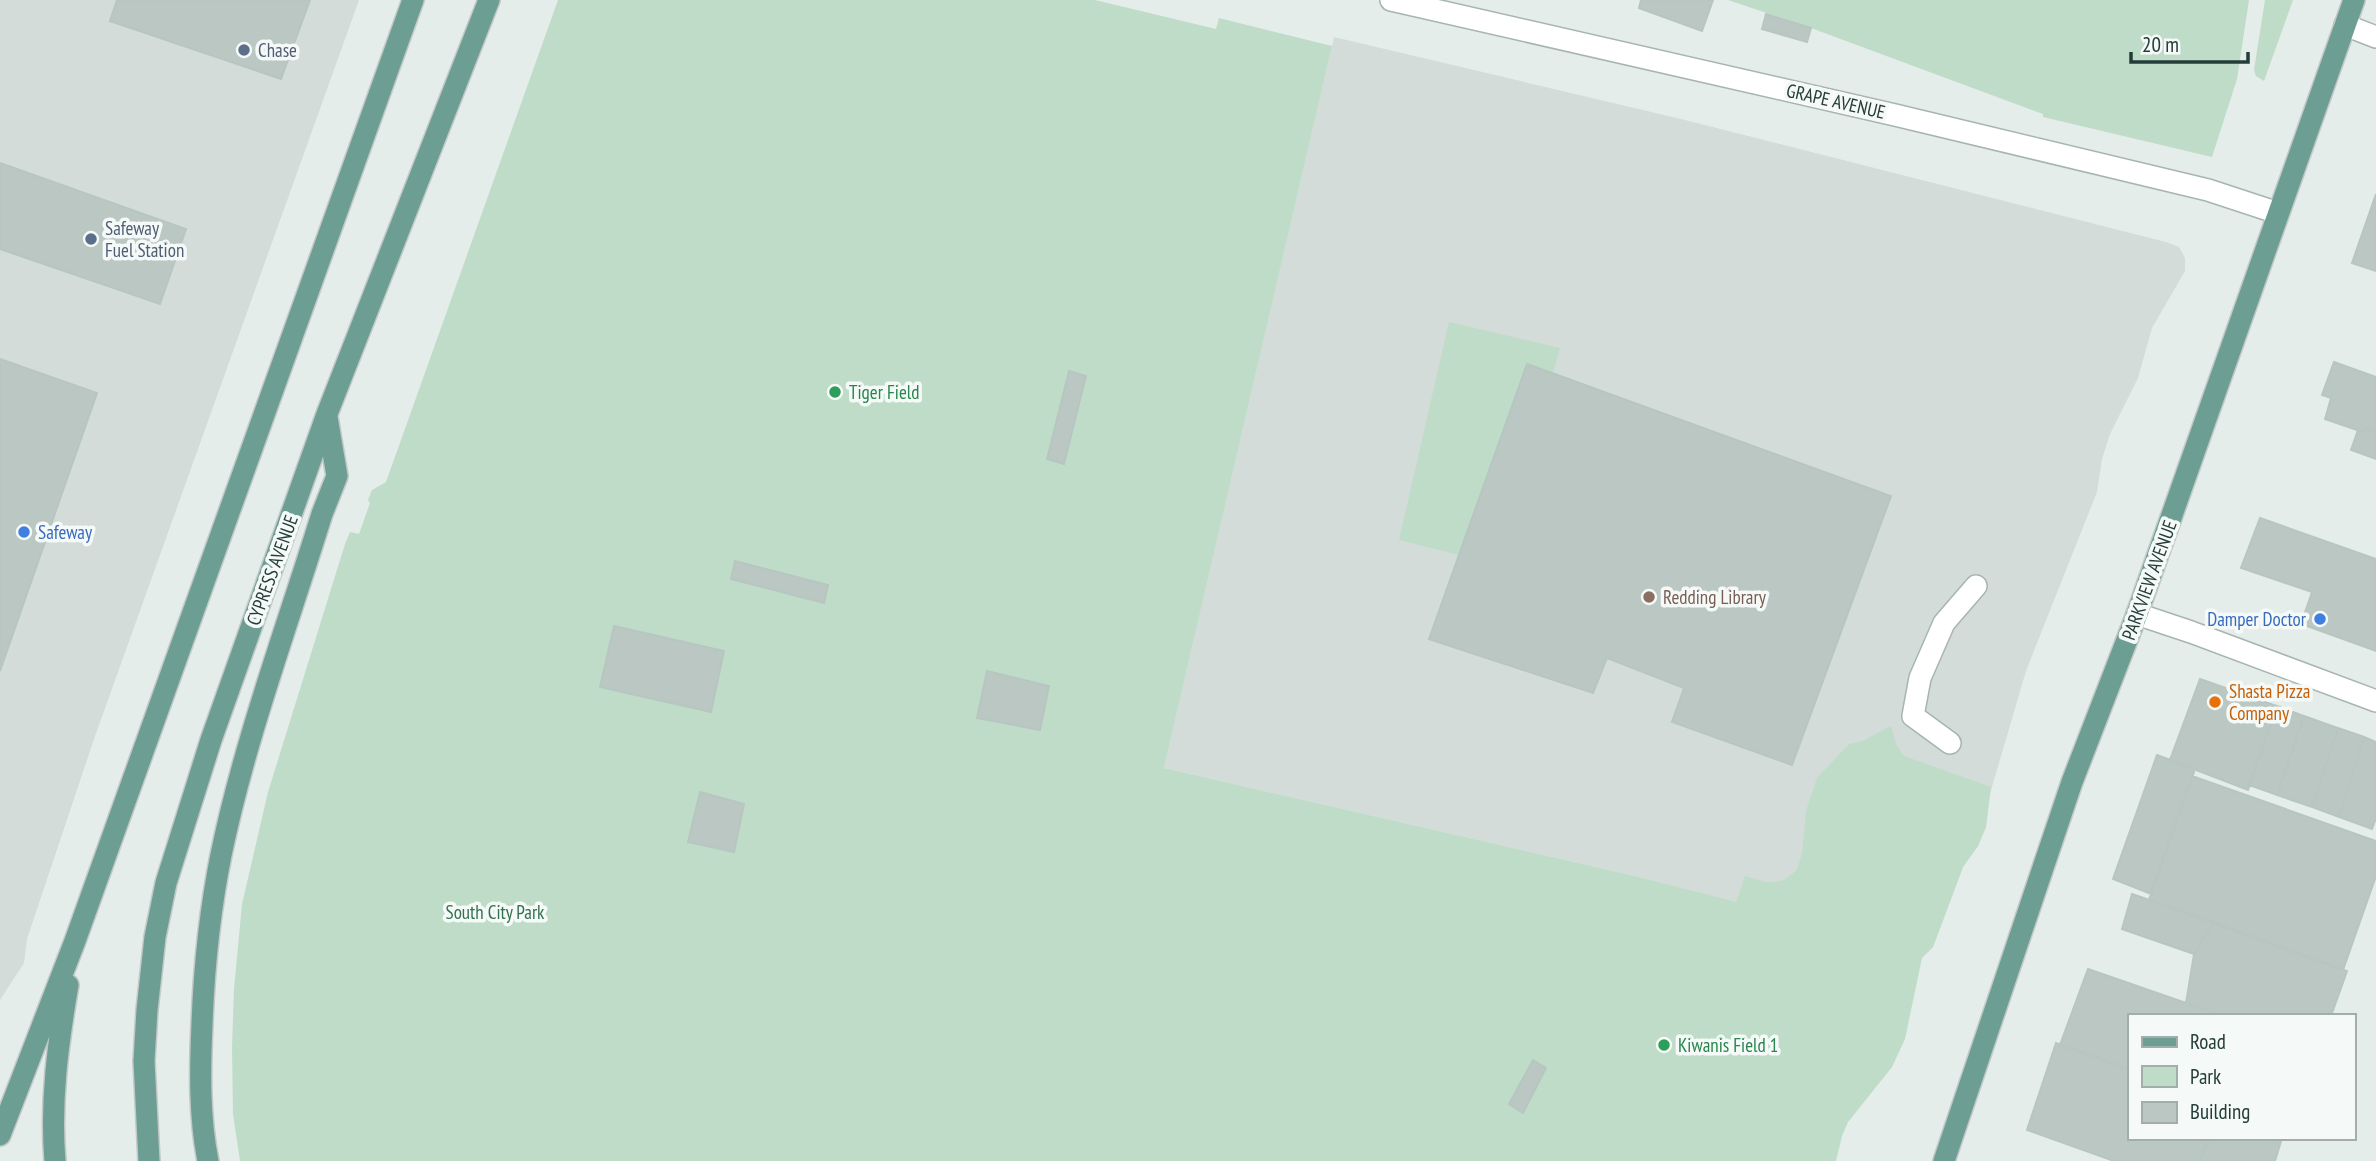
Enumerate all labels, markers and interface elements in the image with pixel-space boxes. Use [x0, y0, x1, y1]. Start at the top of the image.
scale bar [2131, 21, 2248, 65]
text: 20 m [2142, 31, 2179, 58]
place label: Chase [258, 38, 297, 62]
marker: Chase [236, 42, 252, 58]
street label: GRAPE AVENUE [1784, 78, 1888, 124]
place label: Safeway Fuel Station [105, 216, 184, 262]
marker: Safeway Fuel Station [83, 231, 99, 247]
place label: Tiger Field [849, 380, 919, 404]
marker: Tiger Field [827, 384, 843, 400]
street label: CYPRESS AVENUE [241, 511, 303, 629]
street label: PARKVIEW AVENUE [2116, 517, 2182, 643]
place label: Safeway [38, 520, 93, 544]
marker: Safeway [16, 524, 32, 540]
place label: Redding Library [1663, 585, 1767, 609]
marker: Redding Library [1641, 589, 1657, 605]
place label: Damper Doctor [2207, 607, 2307, 631]
marker: Damper Doctor [2312, 611, 2328, 627]
place label: Shasta Pizza Company [2229, 679, 2310, 725]
marker: Shasta Pizza Company [2207, 694, 2223, 710]
park label: South City Park [446, 900, 545, 924]
legend [2128, 1014, 2355, 1140]
text: Road [2190, 1028, 2226, 1055]
place label: Kiwanis Field 1 [1678, 1033, 1778, 1057]
marker: Kiwanis Field 1 [1656, 1037, 1672, 1053]
text: Park [2190, 1063, 2221, 1090]
text: Building [2190, 1098, 2250, 1125]

